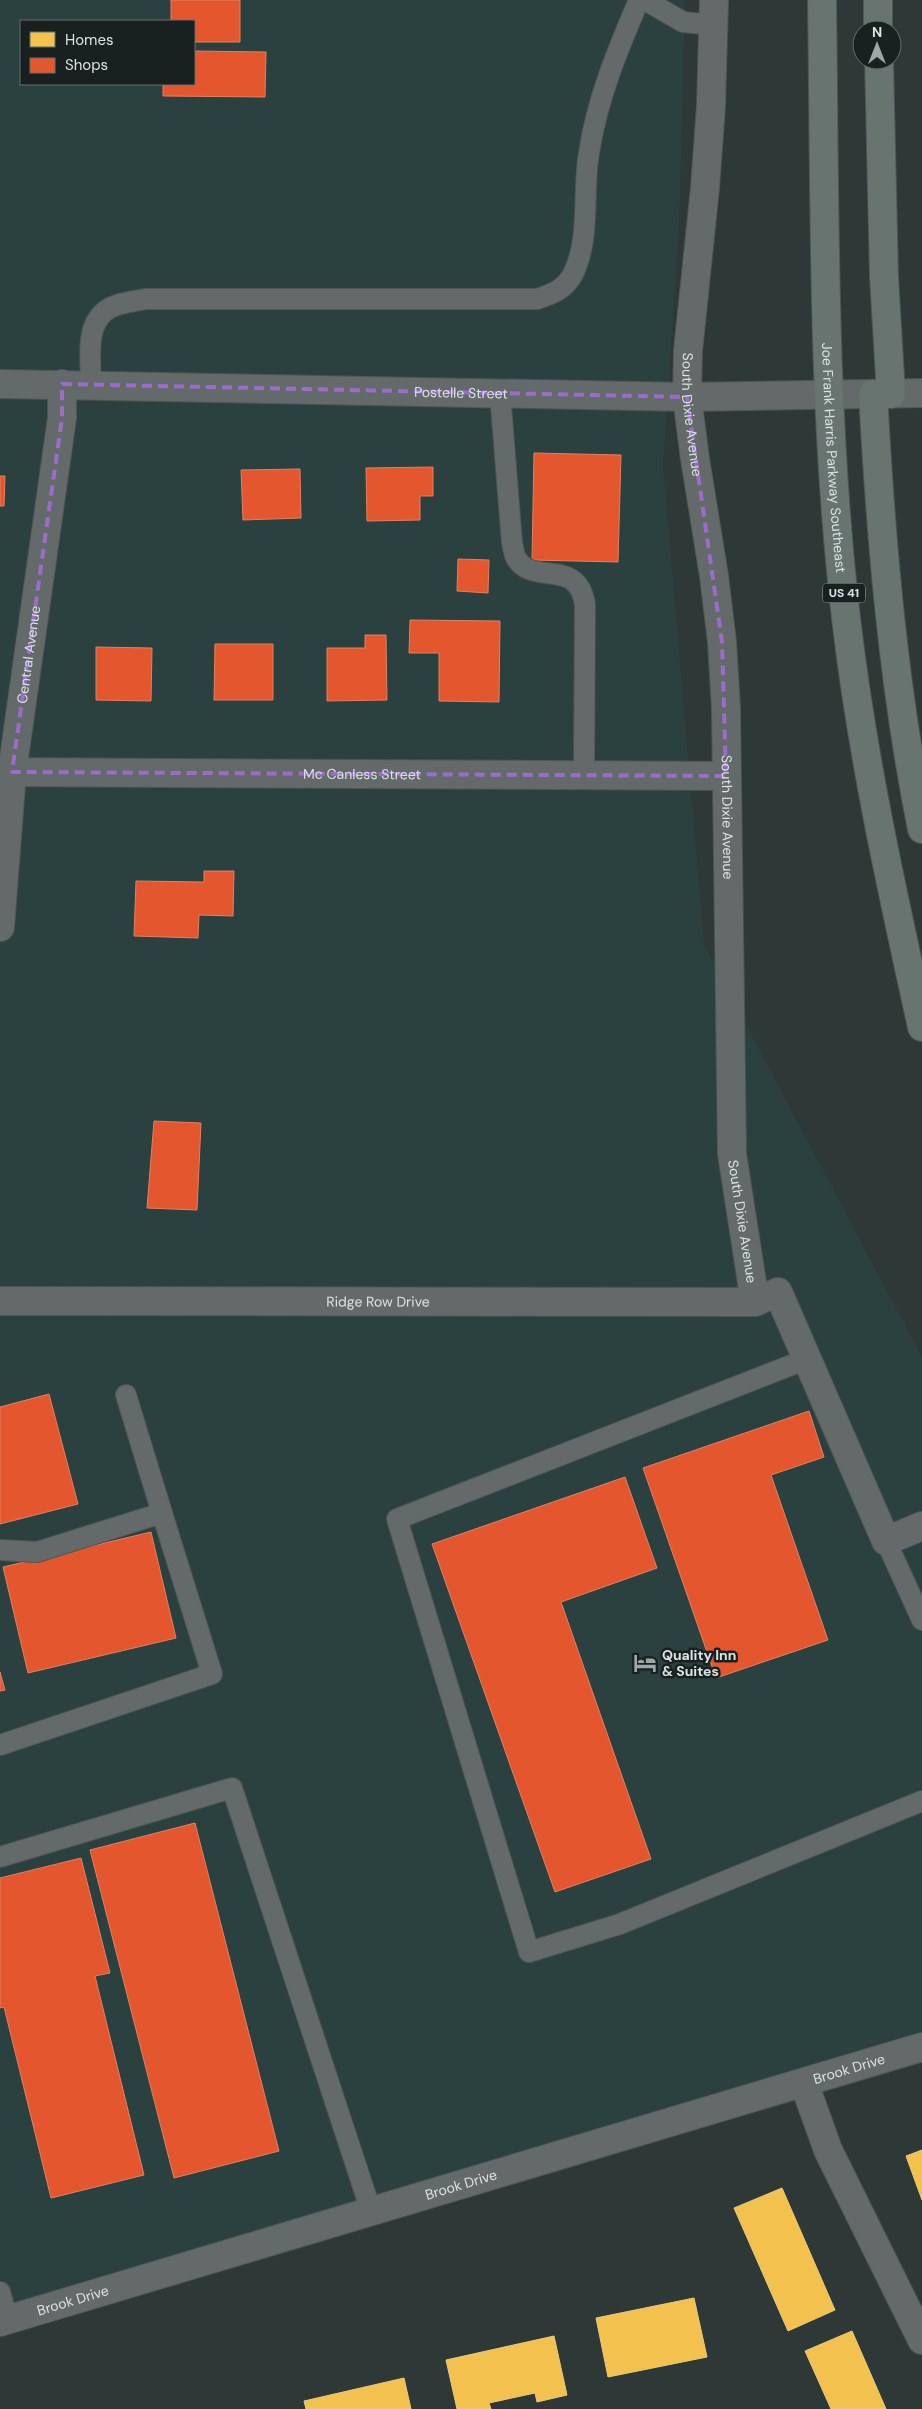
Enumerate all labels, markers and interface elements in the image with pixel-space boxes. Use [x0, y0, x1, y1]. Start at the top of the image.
legend [20, 20, 195, 85]
north arrow [852, 20, 902, 70]
text: N [872, 23, 882, 41]
text: Homes [65, 30, 114, 50]
text: Shops [65, 55, 108, 75]
street label: Joe Frank Harris Parkway Southeast [818, 342, 850, 574]
street label: South Dixie Avenue [678, 352, 707, 478]
street label: Postelle Street [414, 383, 508, 403]
road number: US 41 [823, 584, 865, 602]
street label: Central Avenue [13, 604, 44, 705]
street label: South Dixie Avenue [718, 755, 737, 880]
street label: Mc Canless Street [303, 765, 421, 783]
street label: South Dixie Avenue [724, 1158, 761, 1284]
street label: Ridge Row Drive [326, 1292, 430, 1311]
place label: Quality Inn & Suites [662, 1646, 736, 1680]
hotel icon: Quality Inn & Suites [632, 1650, 658, 1676]
street label: Brook Drive [811, 2050, 887, 2088]
street label: Brook Drive [423, 2165, 499, 2204]
street label: Brook Drive [35, 2281, 111, 2319]

